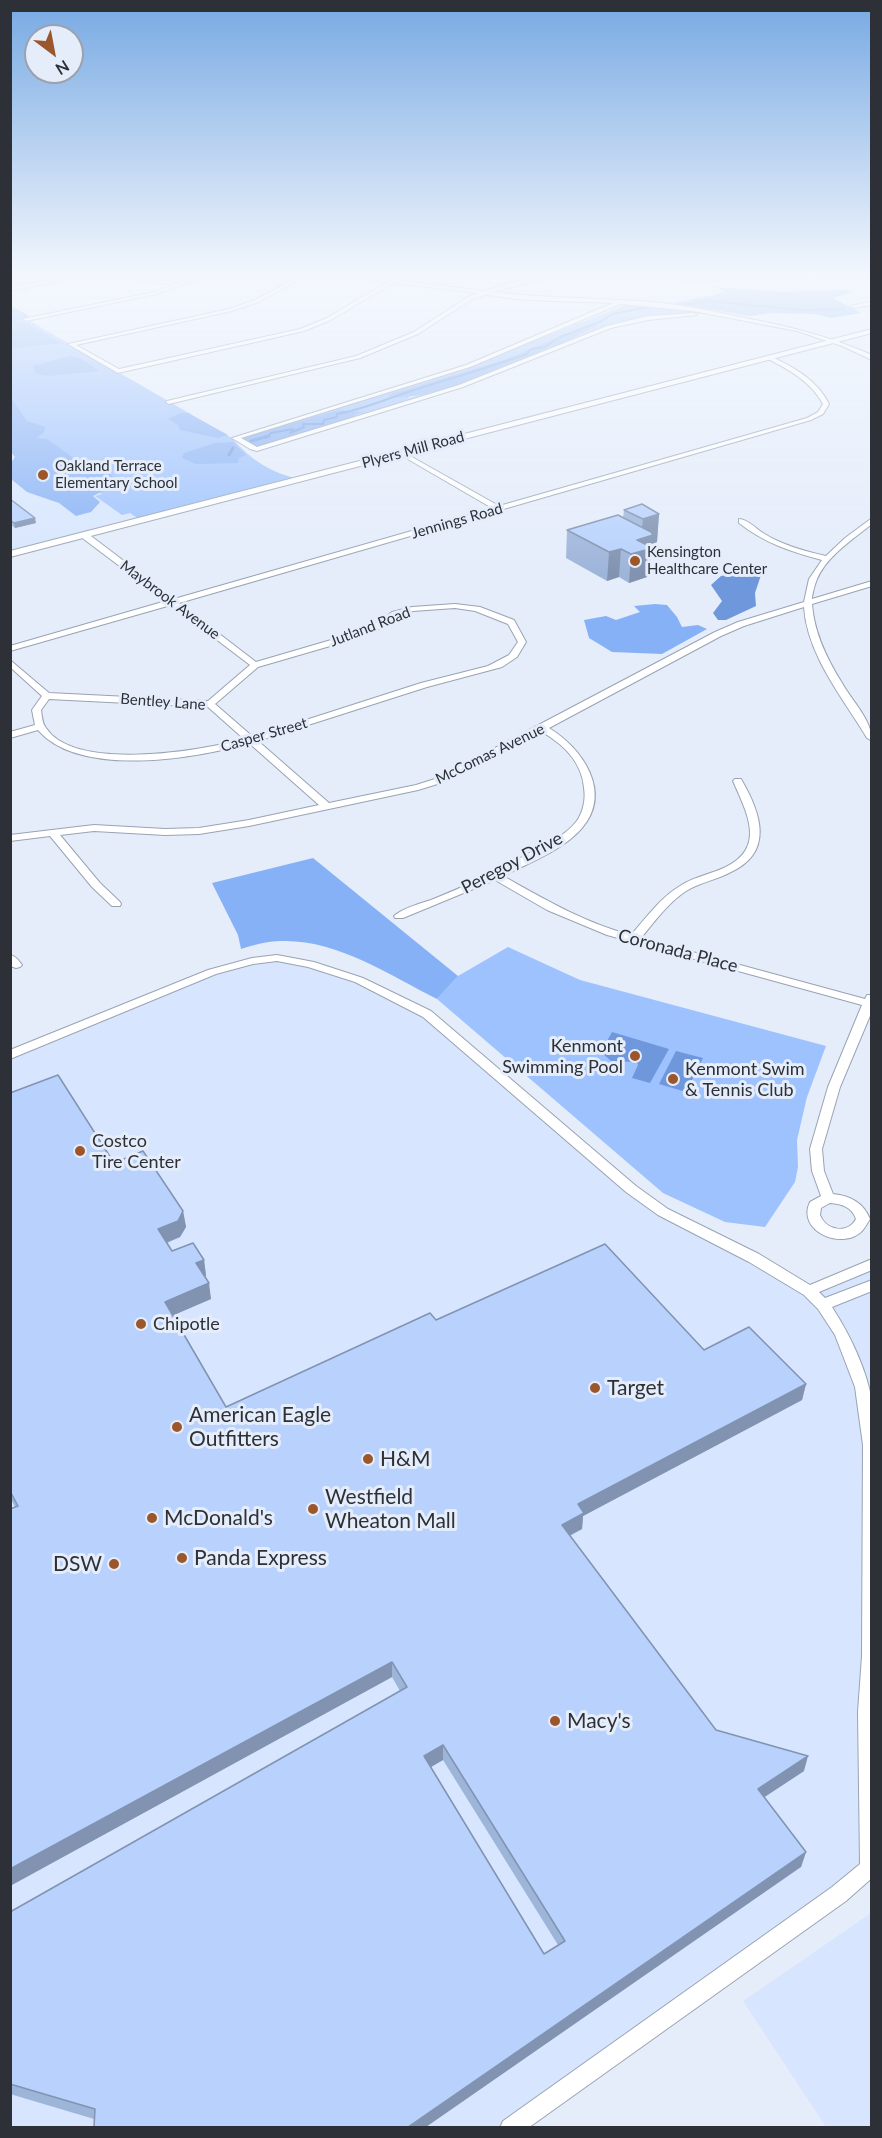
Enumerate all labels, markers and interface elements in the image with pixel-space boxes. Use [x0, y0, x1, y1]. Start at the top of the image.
north arrow [24, 24, 84, 84]
text: N [52, 57, 73, 79]
street label: Plyers Mill Road [360, 428, 466, 472]
place label: Oakland Terrace Elementary School [55, 457, 178, 492]
marker: Oakland Terrace Elementary School [36, 468, 50, 482]
street label: Jennings Road [409, 499, 505, 543]
place label: Kensington Healthcare Center [647, 543, 767, 578]
marker: Kensington Healthcare Center [628, 554, 642, 568]
street label: Maybrook Avenue [117, 557, 223, 643]
street label: Jutland Road [327, 603, 413, 651]
street label: Bentley Lane [120, 690, 206, 714]
street label: Casper Street [219, 714, 309, 756]
street label: McComas Avenue [433, 720, 547, 788]
street label: Peregoy Drive [458, 827, 566, 899]
street label: Coronada Place [616, 925, 740, 977]
place label: Kenmont Swimming Pool [502, 1035, 623, 1078]
marker: Kenmont Swimming Pool [628, 1049, 642, 1063]
place label: Kenmont Swim & Tennis Club [685, 1058, 805, 1100]
marker: Kenmont Swim & Tennis Club [666, 1072, 680, 1086]
place label: Costco Tire Center [92, 1130, 181, 1172]
marker: Costco Tire Center [73, 1144, 87, 1158]
place label: Chipotle [153, 1313, 220, 1335]
marker: Chipotle [134, 1317, 148, 1331]
place label: Target [607, 1375, 664, 1401]
marker: Target [588, 1381, 602, 1395]
place label: American Eagle Outfitters [189, 1402, 331, 1452]
marker: American Eagle Outfitters [170, 1420, 184, 1434]
place label: H&M [380, 1446, 430, 1472]
marker: H&M [361, 1452, 375, 1466]
place label: Westfield Wheaton Mall [325, 1484, 456, 1534]
marker: Westfield Wheaton Mall [306, 1502, 320, 1516]
place label: McDonald's [164, 1505, 273, 1531]
marker: McDonald's [145, 1511, 159, 1525]
place label: Panda Express [194, 1545, 327, 1571]
place label: DSW [53, 1551, 102, 1577]
marker: Panda Express [175, 1551, 189, 1565]
marker: DSW [107, 1557, 121, 1571]
place label: Macy's [567, 1708, 631, 1734]
marker: Macy's [548, 1714, 562, 1728]

